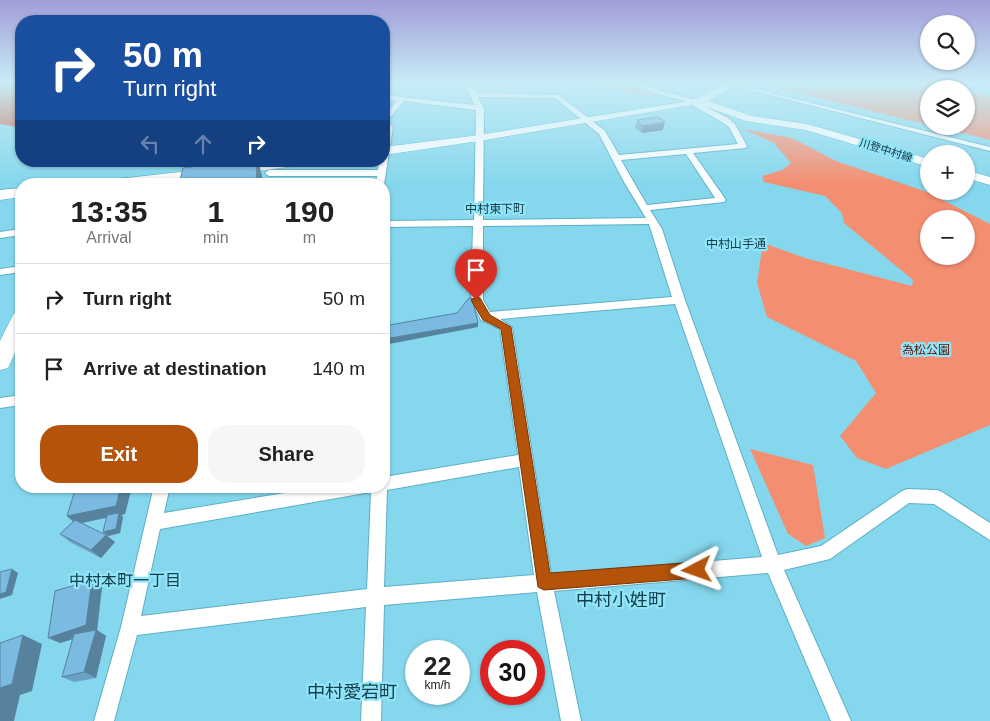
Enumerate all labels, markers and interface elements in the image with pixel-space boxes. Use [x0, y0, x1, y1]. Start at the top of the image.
map controls [920, 15, 975, 265]
button: search [920, 15, 975, 70]
icon: right [40, 35, 105, 100]
text: 50 m [123, 35, 203, 74]
text: Turn right [123, 76, 216, 101]
button: layers [920, 80, 975, 135]
icon: left [136, 130, 164, 158]
icon: ahead [189, 130, 217, 158]
icon: right [242, 130, 270, 158]
street label: 川登中村線 [858, 136, 914, 164]
button: + [920, 145, 975, 200]
text: 13:35 [71, 195, 147, 228]
text: 1 [207, 195, 224, 228]
text: 190 [284, 195, 334, 228]
district label: 中村東下町 [465, 202, 525, 216]
button: − [920, 210, 975, 265]
text: Arrival [86, 229, 132, 246]
text: min [203, 229, 229, 246]
text: m [303, 229, 316, 246]
district label: 中村山手通 [706, 237, 766, 251]
pin [455, 249, 497, 300]
icon: arrive [462, 256, 490, 284]
icon: right [40, 285, 68, 313]
text: Turn right [83, 288, 171, 309]
text: 50 m [323, 288, 365, 309]
park label: 為松公園 [902, 343, 950, 357]
icon: arrive [40, 355, 68, 383]
text: Arrive at destination [83, 358, 267, 379]
text: 140 m [312, 358, 365, 379]
button: Exit [40, 425, 198, 483]
button: Share [208, 425, 365, 483]
position arrow [670, 543, 722, 595]
district label: 中村本町一丁目 [69, 572, 181, 589]
district label: 中村小姓町 [576, 590, 666, 610]
speed limit sign: 30 [480, 640, 545, 705]
text: 22 [424, 652, 451, 680]
text: km/h [424, 678, 451, 692]
district label: 中村愛宕町 [307, 682, 397, 702]

